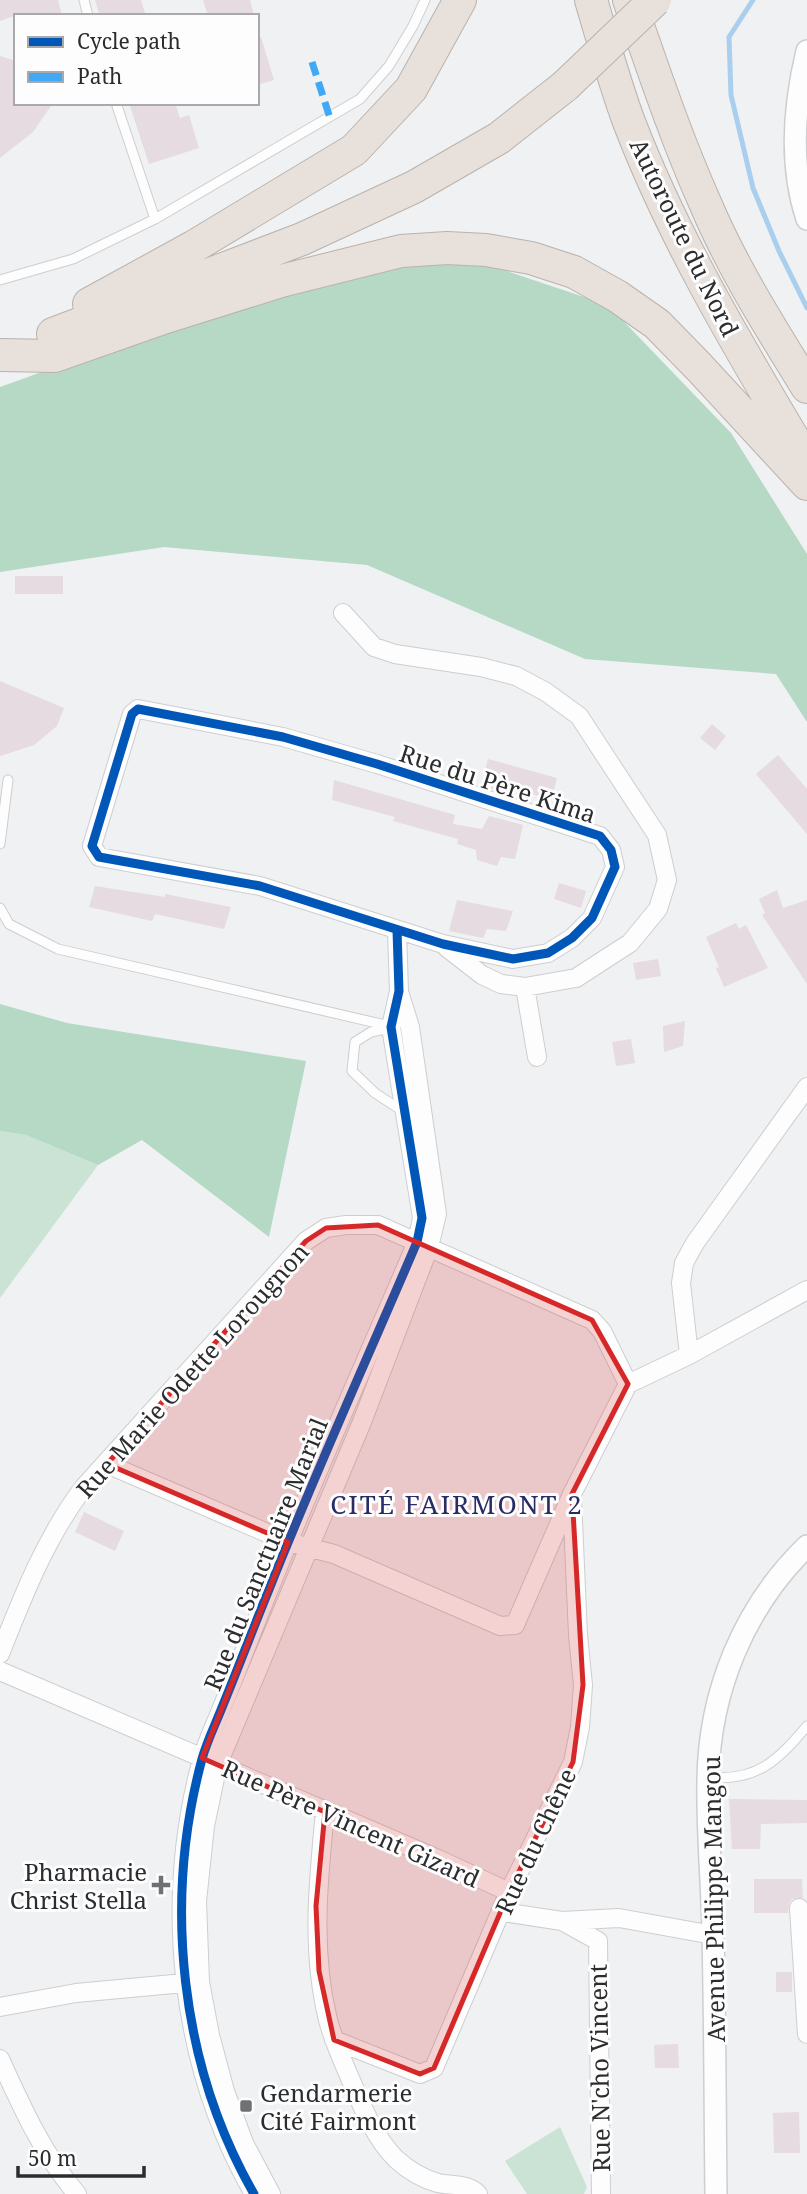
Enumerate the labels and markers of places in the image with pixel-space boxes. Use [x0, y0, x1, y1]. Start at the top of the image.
place label: Pharmacie Christ Stella [10, 1855, 147, 1916]
marker: Pharmacie Christ Stella [153, 1877, 169, 1893]
place label: Gendarmerie Cité Fairmont [260, 2076, 416, 2137]
marker: Gendarmerie Cité Fairmont [238, 2098, 254, 2114]

